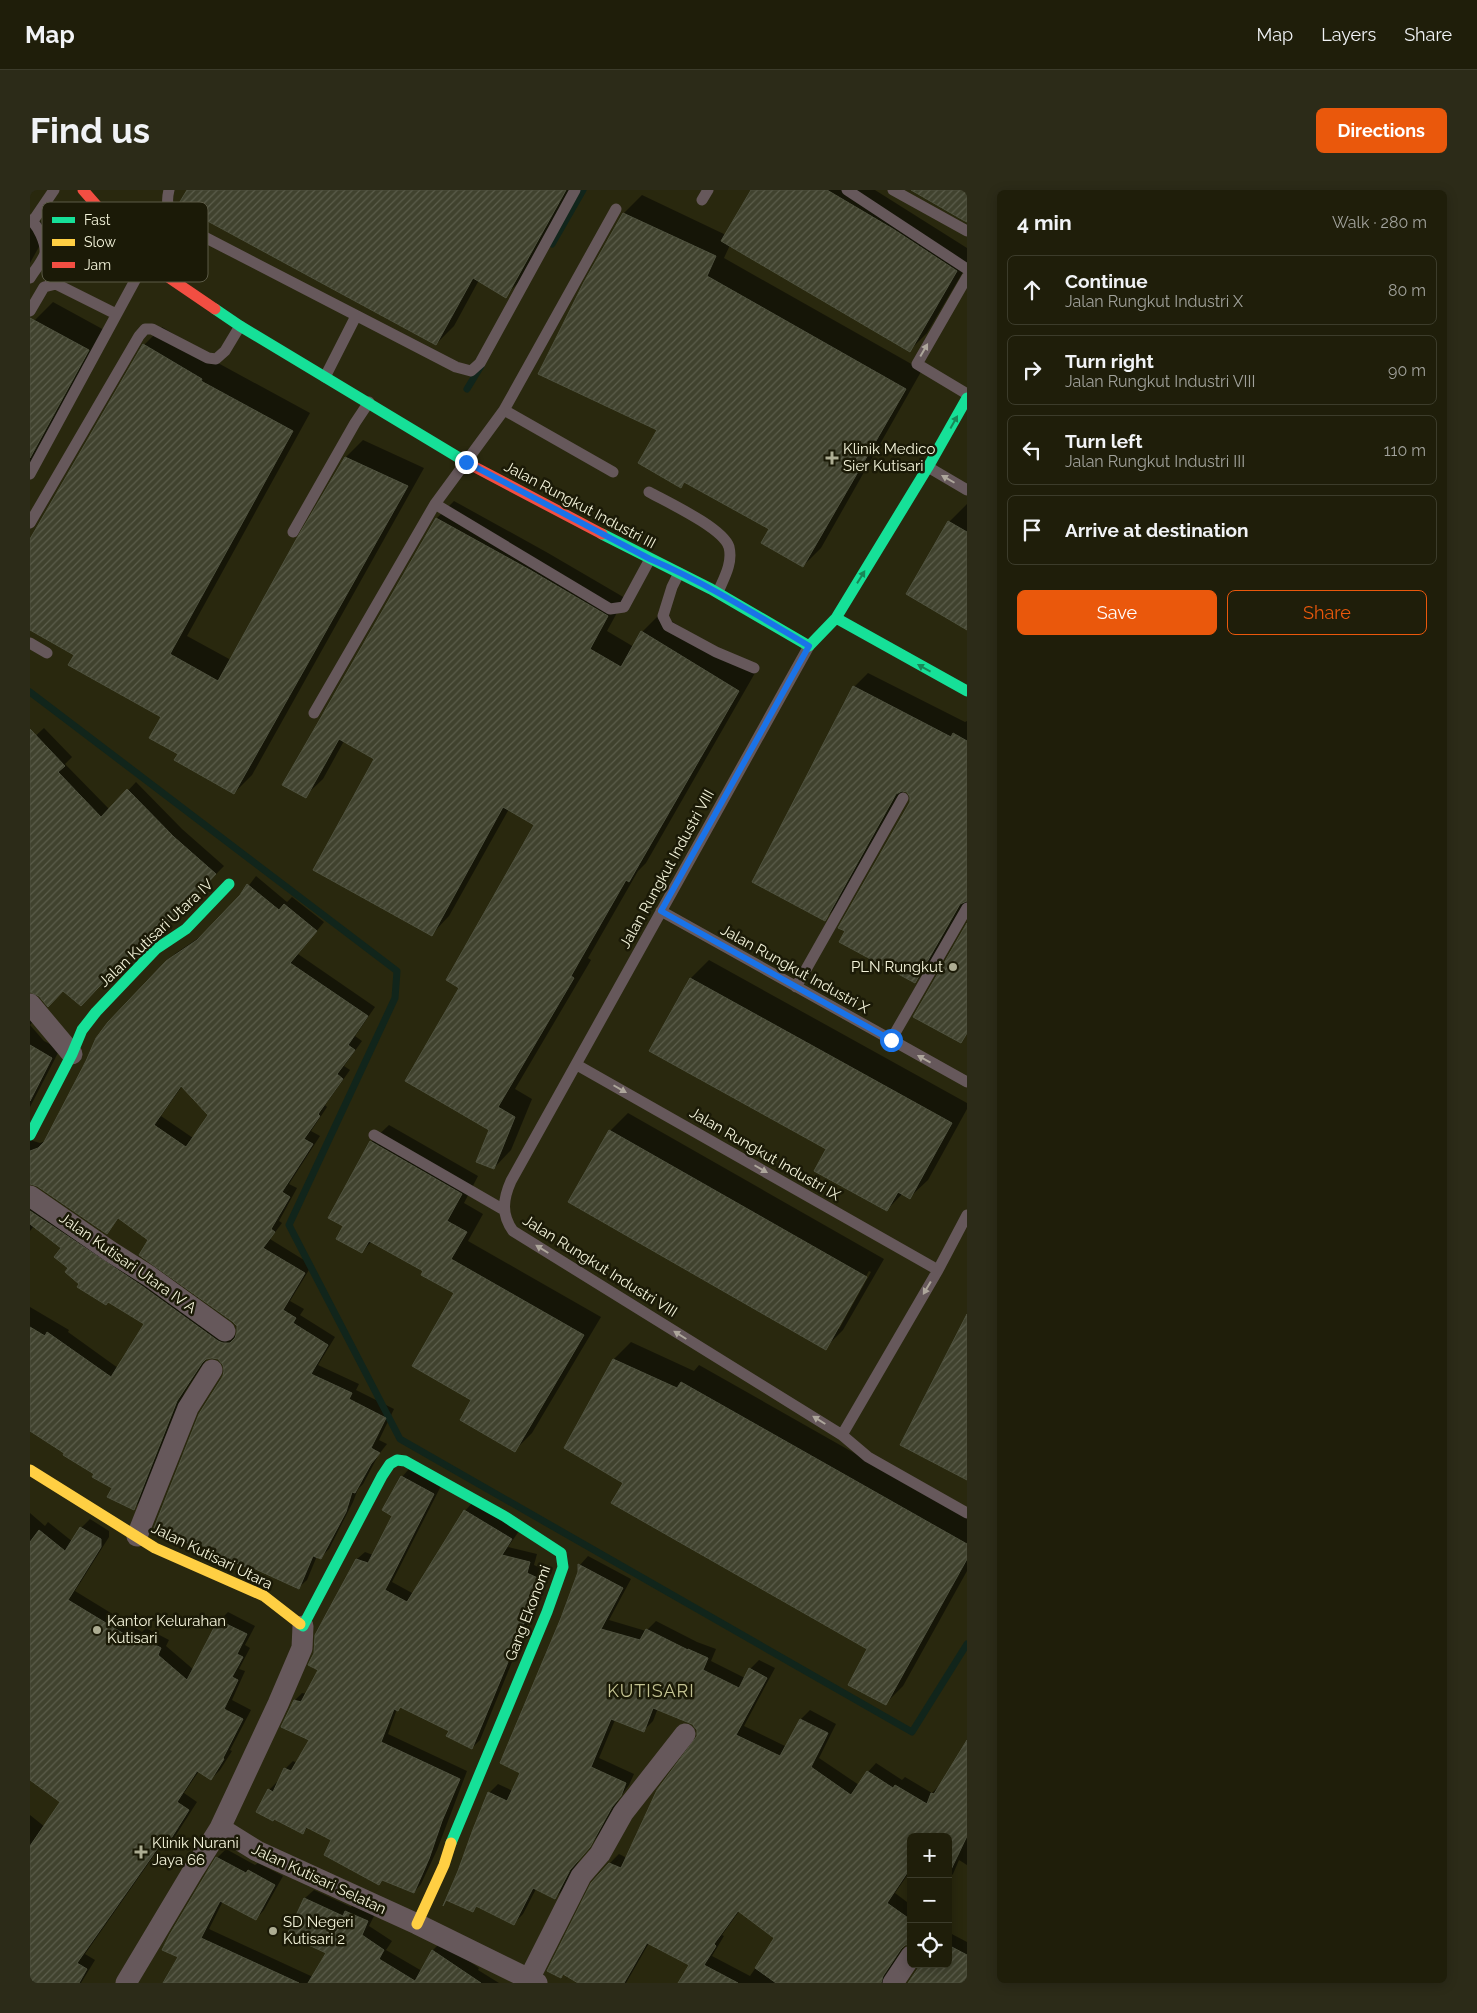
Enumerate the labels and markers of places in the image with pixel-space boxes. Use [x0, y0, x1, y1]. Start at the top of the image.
place label: Klinik Medico Sier Kutisari [843, 440, 935, 475]
marker: Klinik Medico Sier Kutisari [825, 451, 839, 465]
place label: PLN Rungkut [851, 958, 943, 976]
marker: PLN Rungkut [947, 961, 959, 973]
place label: Kantor Kelurahan Kutisari [107, 1612, 226, 1647]
marker: Kantor Kelurahan Kutisari [91, 1624, 103, 1636]
place label: Klinik Nurani Jaya 66 [152, 1834, 239, 1869]
marker: Klinik Nurani Jaya 66 [134, 1845, 148, 1859]
place label: SD Negeri Kutisari 2 [283, 1913, 354, 1948]
marker: SD Negeri Kutisari 2 [267, 1925, 279, 1937]

